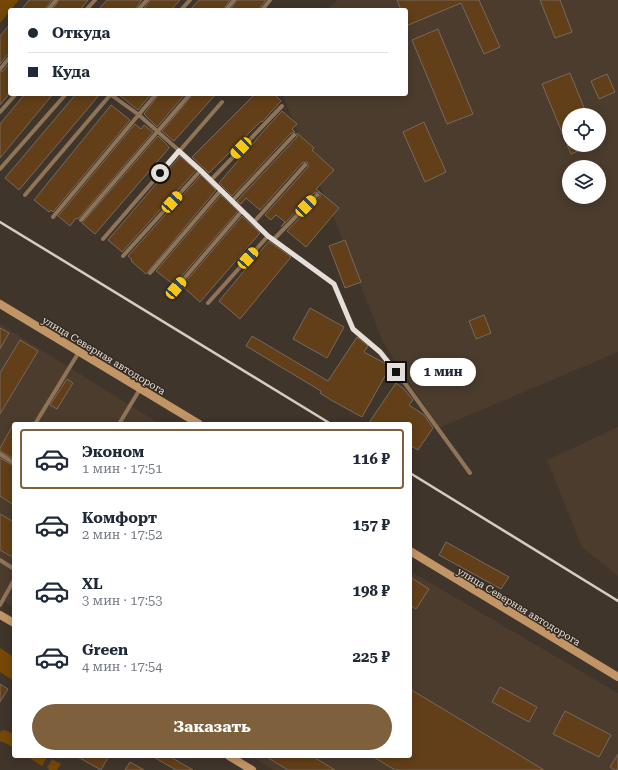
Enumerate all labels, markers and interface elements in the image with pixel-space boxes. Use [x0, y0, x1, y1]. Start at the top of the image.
text: Откуда [52, 24, 110, 42]
text: Куда [52, 63, 90, 81]
map controls [562, 108, 606, 204]
button: locate [562, 108, 606, 152]
car [228, 135, 254, 161]
button: layers [562, 160, 606, 204]
route start [151, 164, 169, 182]
car [160, 189, 184, 215]
car [293, 193, 319, 219]
car [236, 245, 260, 271]
car [164, 275, 188, 301]
street label: улица Северная автодорога [40, 314, 168, 397]
callout: 1 мин [410, 358, 476, 386]
route end [387, 363, 405, 381]
text: 1 мин [424, 364, 462, 379]
icon: car [34, 441, 70, 477]
text: Эконом [82, 443, 144, 461]
text: 116 ₽ [353, 450, 390, 468]
text: 1 мин · 17:51 [82, 461, 163, 476]
icon: car [34, 507, 70, 543]
text: Комфорт [82, 509, 157, 527]
text: 157 ₽ [353, 516, 390, 534]
text: 2 мин · 17:52 [82, 527, 163, 542]
street label: улица Северная автодорога [455, 565, 583, 648]
icon: car [34, 573, 70, 609]
text: XL [82, 575, 103, 593]
text: 198 ₽ [353, 582, 390, 600]
text: 3 мин · 17:53 [82, 593, 163, 608]
icon: car [34, 639, 70, 675]
text: Green [82, 641, 128, 659]
text: 225 ₽ [353, 648, 390, 666]
text: 4 мин · 17:54 [82, 659, 163, 674]
button: Заказать [32, 704, 392, 750]

